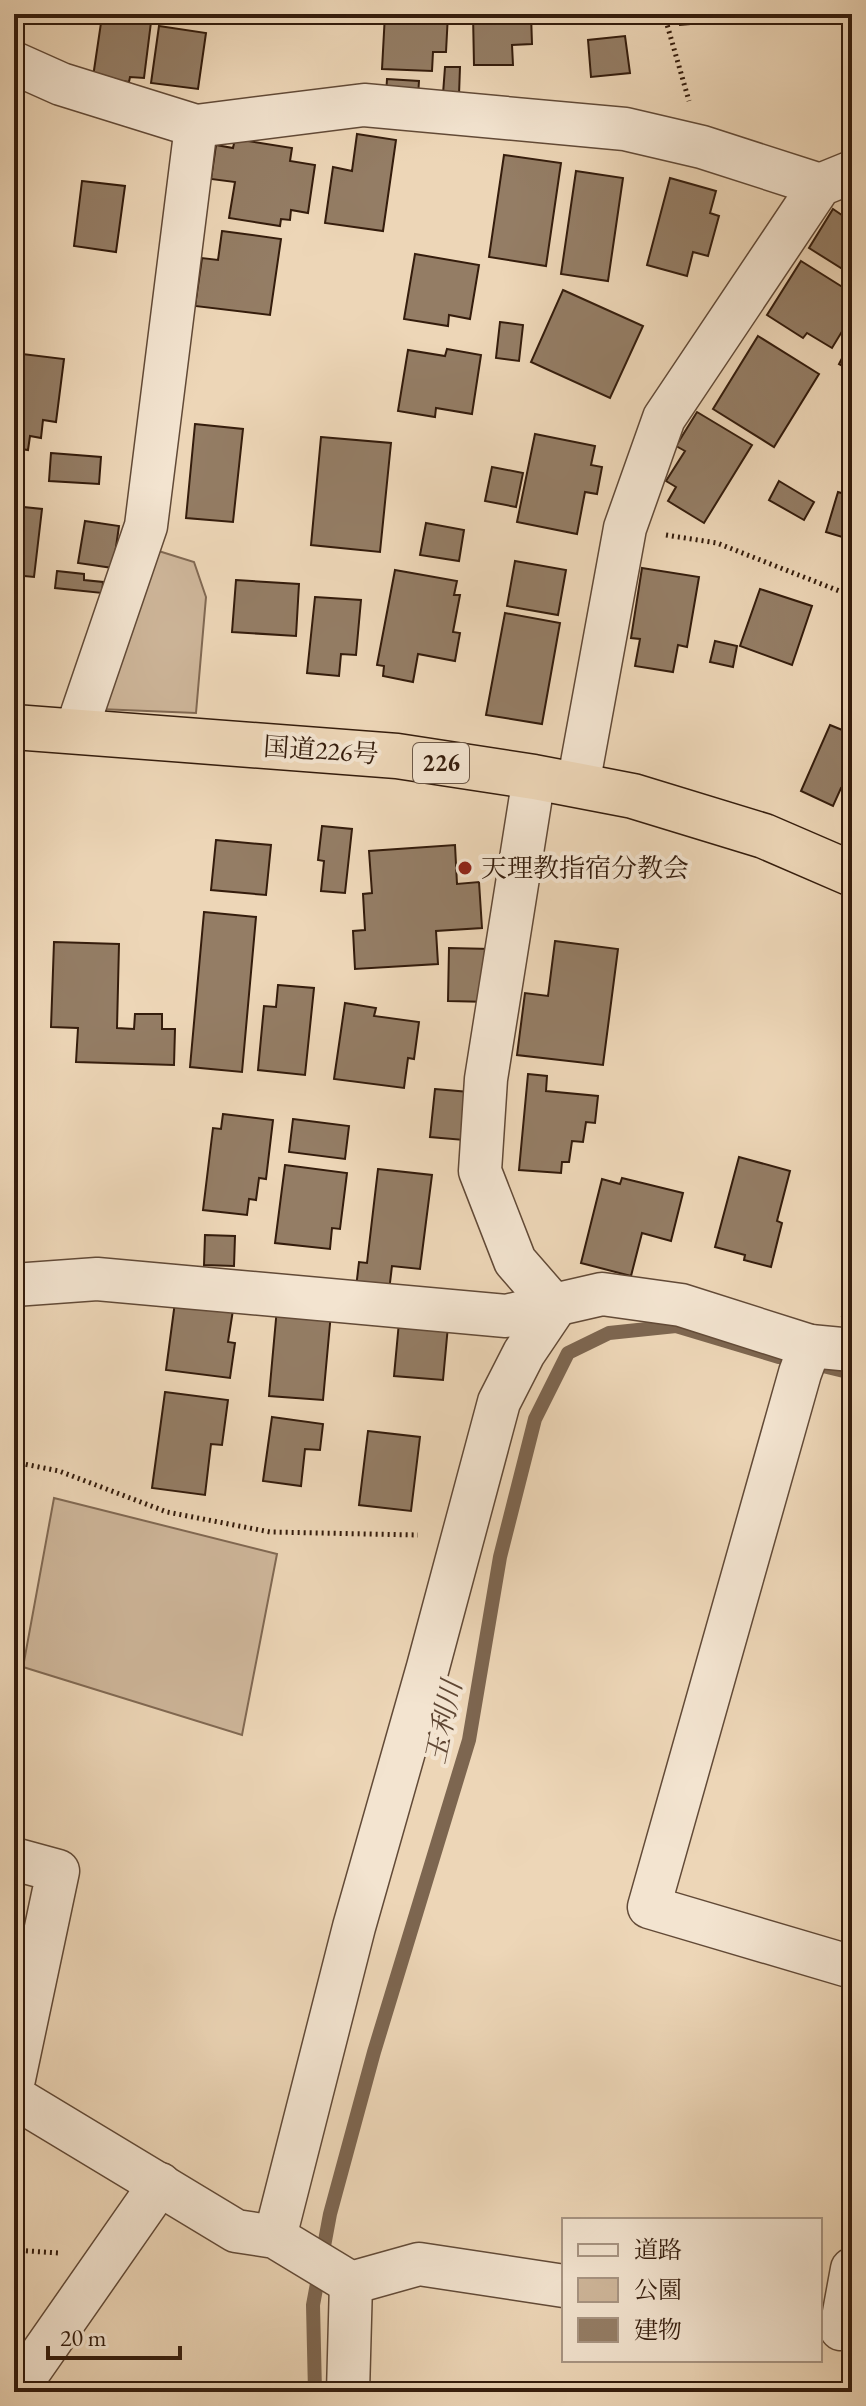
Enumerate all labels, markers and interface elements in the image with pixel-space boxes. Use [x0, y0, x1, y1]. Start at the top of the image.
street label: 国道226号 [262, 729, 380, 771]
road number: 226 [413, 743, 469, 783]
place label: 天理教指宿分教会 [481, 851, 689, 885]
marker: 天理教指宿分教会 [456, 859, 474, 877]
water label: 玉利川 [417, 1674, 470, 1767]
legend [562, 2218, 822, 2362]
text: 道路 [634, 2234, 682, 2265]
text: 公園 [634, 2274, 682, 2305]
scale bar [48, 2310, 180, 2360]
text: 建物 [634, 2314, 682, 2345]
text: 20 m [60, 2322, 107, 2353]

